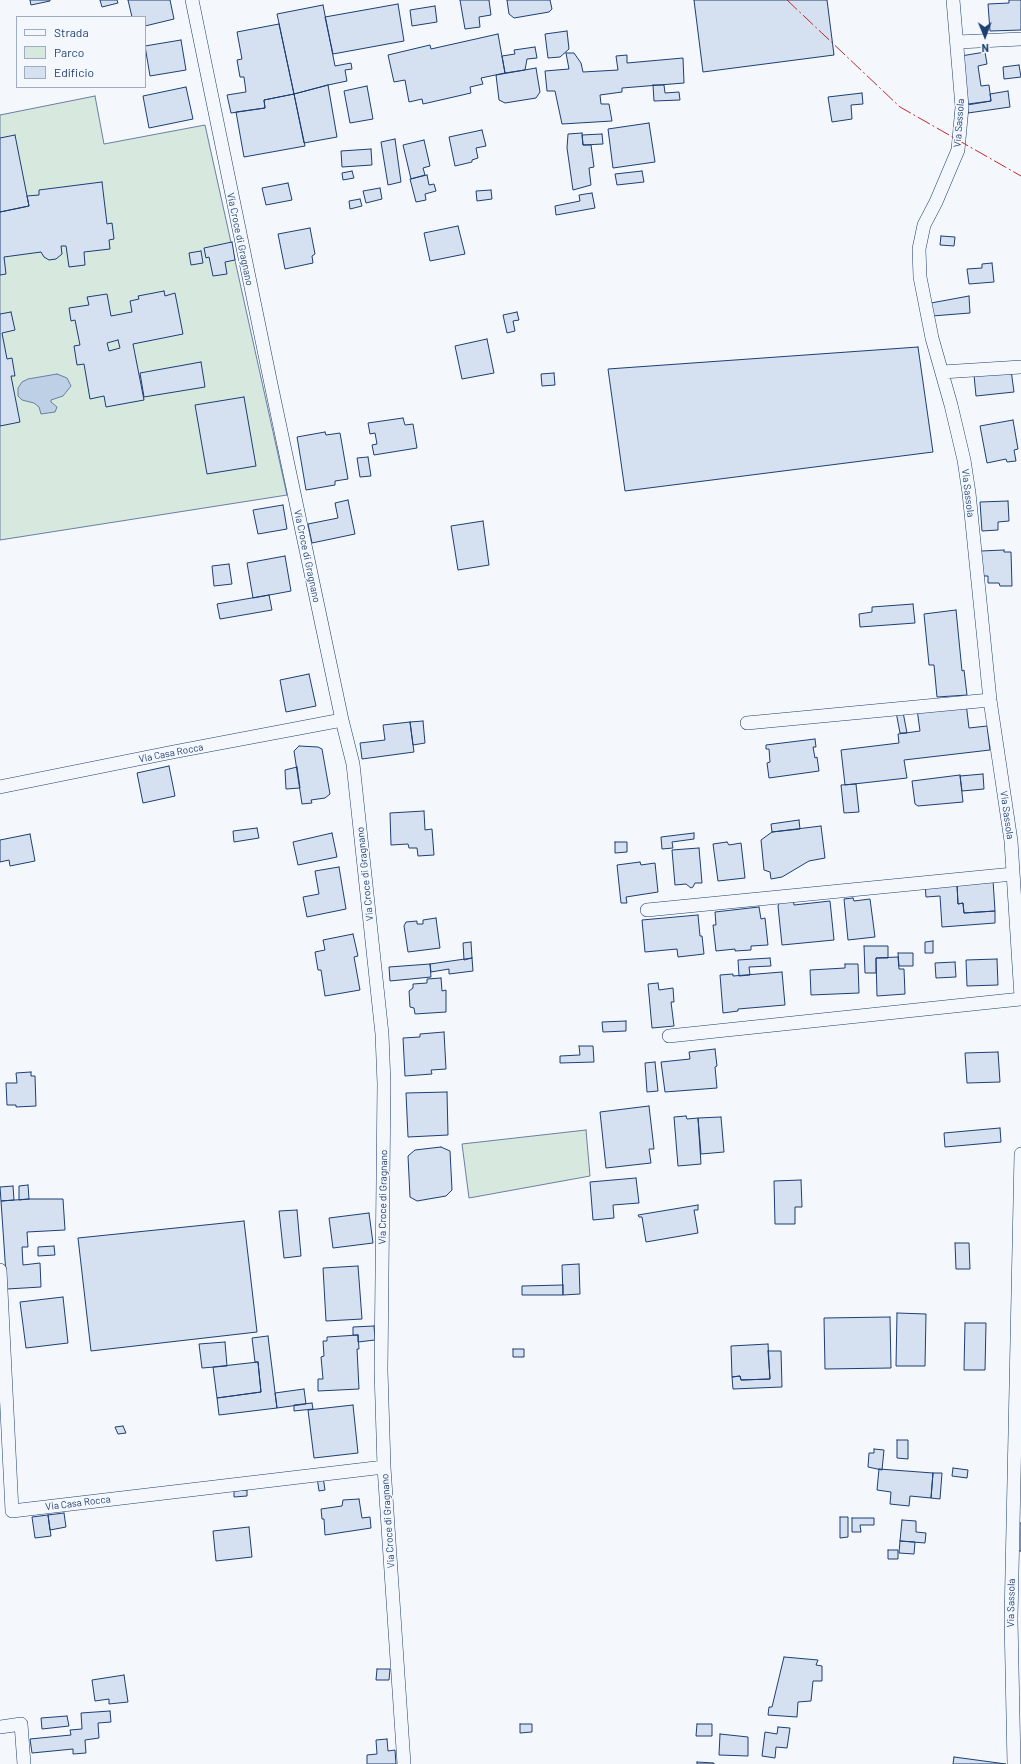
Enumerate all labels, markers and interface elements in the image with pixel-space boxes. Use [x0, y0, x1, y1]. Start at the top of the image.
legend [16, 16, 146, 88]
north arrow [965, 16, 1005, 56]
text: Strada [54, 25, 89, 39]
text: N [981, 42, 989, 55]
text: Parco [54, 45, 84, 59]
text: Edificio [54, 65, 94, 79]
street label: Via Sassola [951, 98, 967, 148]
street label: Via Croce di Gragnano [224, 191, 256, 287]
street label: Via Sassola [959, 468, 977, 518]
street label: Via Croce di Gragnano [291, 508, 323, 604]
street label: Via Casa Rocca [138, 741, 204, 765]
street label: Via Sassola [998, 790, 1016, 840]
street label: Via Croce di Gragnano [354, 826, 376, 922]
street label: Via Croce di Gragnano [376, 1150, 390, 1244]
street label: Via Croce di Gragnano [379, 1473, 397, 1569]
street label: Via Casa Rocca [45, 1493, 111, 1513]
street label: Via Sassola [1005, 1578, 1017, 1628]

